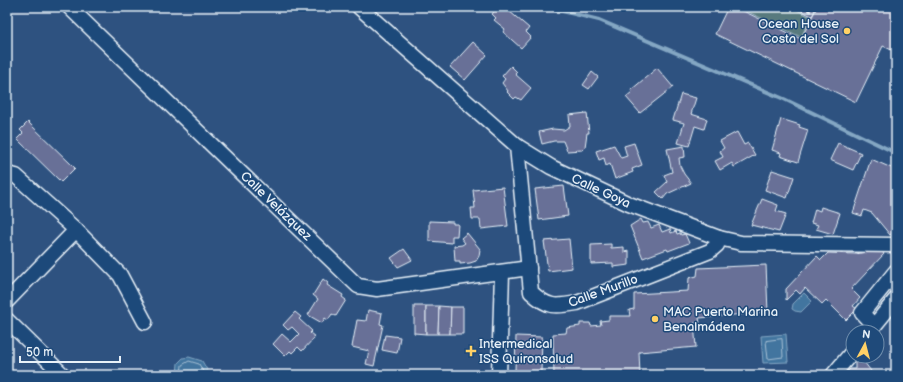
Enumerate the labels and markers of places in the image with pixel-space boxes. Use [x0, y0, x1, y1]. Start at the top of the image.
place label: Ocean House Costa del Sol [758, 16, 839, 47]
marker: Ocean House Costa del Sol [842, 26, 852, 36]
place label: MAC Puerto Marina Benalmádena [663, 304, 778, 335]
marker: MAC Puerto Marina Benalmádena [650, 314, 660, 324]
place label: Intermedical ISS Quironsalud [479, 336, 573, 367]
marker: Intermedical ISS Quironsalud [466, 346, 476, 356]

